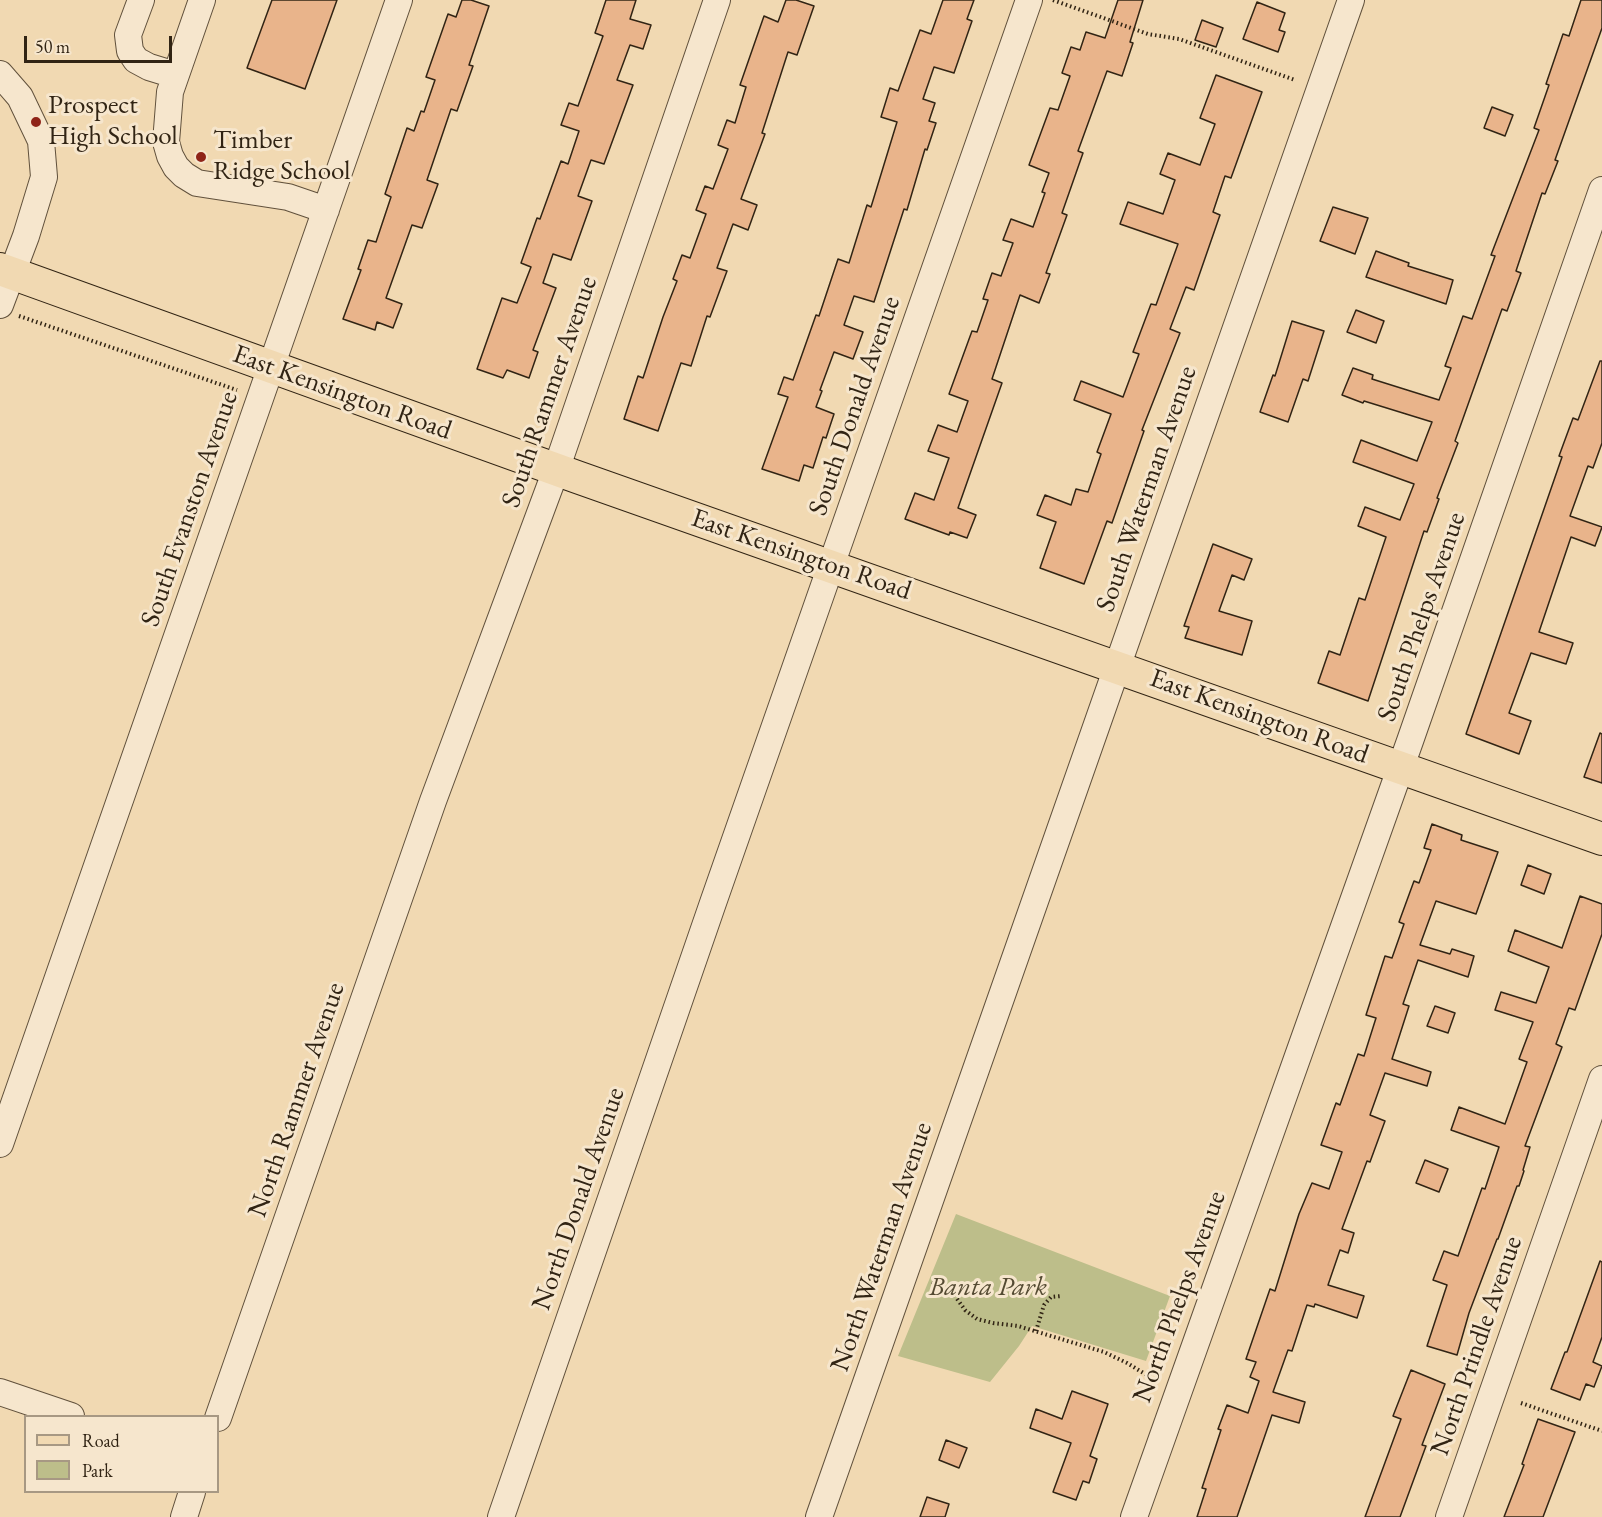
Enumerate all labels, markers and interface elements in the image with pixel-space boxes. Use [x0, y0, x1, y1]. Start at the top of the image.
scale bar [27, 24, 176, 62]
text: 50 m [35, 35, 70, 58]
place label: Prospect High School [48, 90, 178, 153]
marker: Prospect High School [29, 115, 43, 129]
place label: Timber Ridge School [213, 125, 350, 188]
marker: Timber Ridge School [194, 150, 208, 164]
street label: South Rammer Avenue [495, 272, 605, 512]
street label: South Donald Avenue [802, 292, 908, 520]
street label: East Kensington Road [228, 338, 456, 448]
street label: South Waterman Avenue [1090, 362, 1204, 616]
street label: South Evanston Avenue [135, 387, 245, 631]
street label: East Kensington Road [687, 502, 915, 608]
street label: South Phelps Avenue [1371, 508, 1473, 726]
street label: East Kensington Road [1145, 662, 1373, 772]
street label: North Rammer Avenue [242, 978, 352, 1222]
street label: North Donald Avenue [526, 1083, 632, 1315]
street label: North Waterman Avenue [824, 1118, 940, 1376]
street label: North Phelps Avenue [1127, 1187, 1233, 1407]
street label: North Prindle Avenue [1424, 1232, 1530, 1460]
park label: Banta Park [929, 1272, 1047, 1304]
legend [24, 1415, 219, 1493]
text: Road [82, 1429, 120, 1452]
text: Park [82, 1459, 113, 1482]

